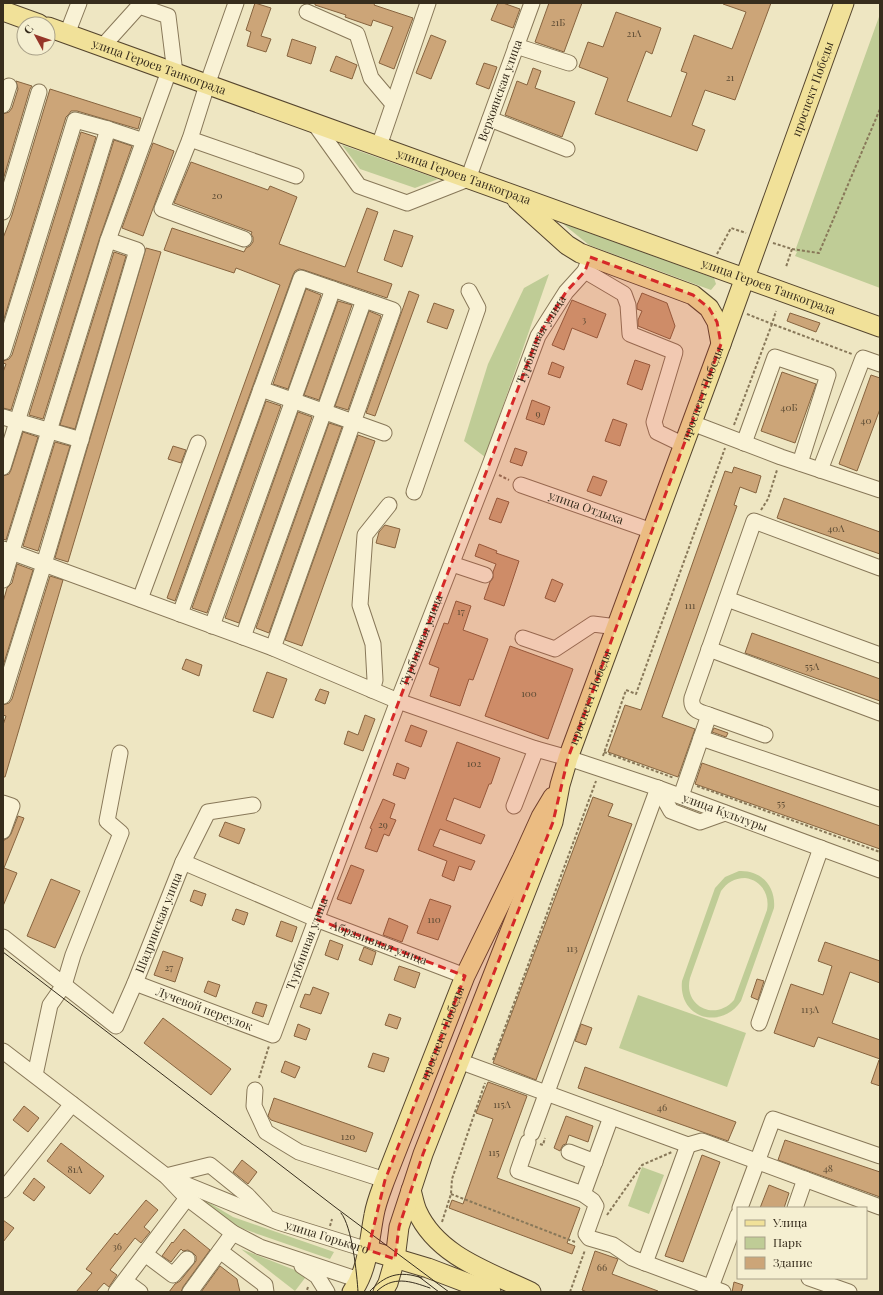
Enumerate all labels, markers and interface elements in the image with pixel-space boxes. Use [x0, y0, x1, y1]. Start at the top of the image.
house number: 21Б [551, 15, 565, 29]
north arrow [16, 16, 56, 56]
text: С [20, 21, 36, 37]
house number: 21А [627, 26, 642, 40]
street label: улица Героев Танкограда [89, 34, 229, 98]
street label: Верхоянская улица [473, 37, 525, 143]
street label: проспект Победы [787, 39, 836, 139]
house number: 21 [726, 70, 735, 84]
street label: улица Героев Танкограда [394, 144, 533, 207]
house number: 20 [212, 188, 222, 202]
street label: улица Героев Танкограда [699, 254, 838, 317]
street label: Турбинная улица [512, 292, 569, 386]
house number: 3 [582, 312, 587, 326]
street label: проспект Победы [677, 344, 726, 443]
house number: 40Б [781, 400, 797, 414]
house number: 9 [535, 406, 541, 420]
house number: 40 [861, 413, 871, 427]
street label: улица Отдыха [546, 486, 626, 527]
house number: 40А [827, 521, 845, 535]
street label: Турбинная улица [396, 592, 446, 688]
house number: 111 [684, 598, 696, 612]
house number: 17 [457, 604, 465, 618]
street label: проспект Победы [565, 648, 614, 747]
house number: 55А [805, 659, 820, 673]
house number: 100 [521, 686, 537, 700]
house number: 102 [467, 756, 481, 770]
street label: улица Культуры [680, 788, 770, 835]
house number: 55 [777, 796, 785, 810]
house number: 29 [378, 817, 388, 831]
street label: Шадринская улица [131, 870, 185, 975]
street label: Турбинная улица [282, 895, 331, 992]
house number: 110 [427, 912, 441, 926]
street label: Абразивная улица [328, 916, 430, 968]
house number: 113 [566, 941, 578, 955]
house number: 27 [165, 960, 173, 974]
street label: Лучевой переулок [153, 982, 255, 1034]
street label: проспект Победы [416, 984, 467, 1083]
house number: 113А [801, 1002, 820, 1016]
house number: 115А [493, 1097, 512, 1111]
house number: 46 [657, 1100, 667, 1114]
house number: 120 [341, 1129, 355, 1143]
house number: 115 [488, 1145, 500, 1159]
house number: 48 [823, 1161, 833, 1175]
house number: 81А [67, 1162, 83, 1176]
legend [737, 1207, 867, 1279]
text: Улица [772, 1214, 807, 1230]
street label: улица Горького [283, 1216, 371, 1257]
text: Парк [773, 1234, 802, 1250]
house number: 36 [112, 1239, 122, 1253]
text: Здание [773, 1254, 813, 1270]
house number: 66 [597, 1260, 607, 1274]

